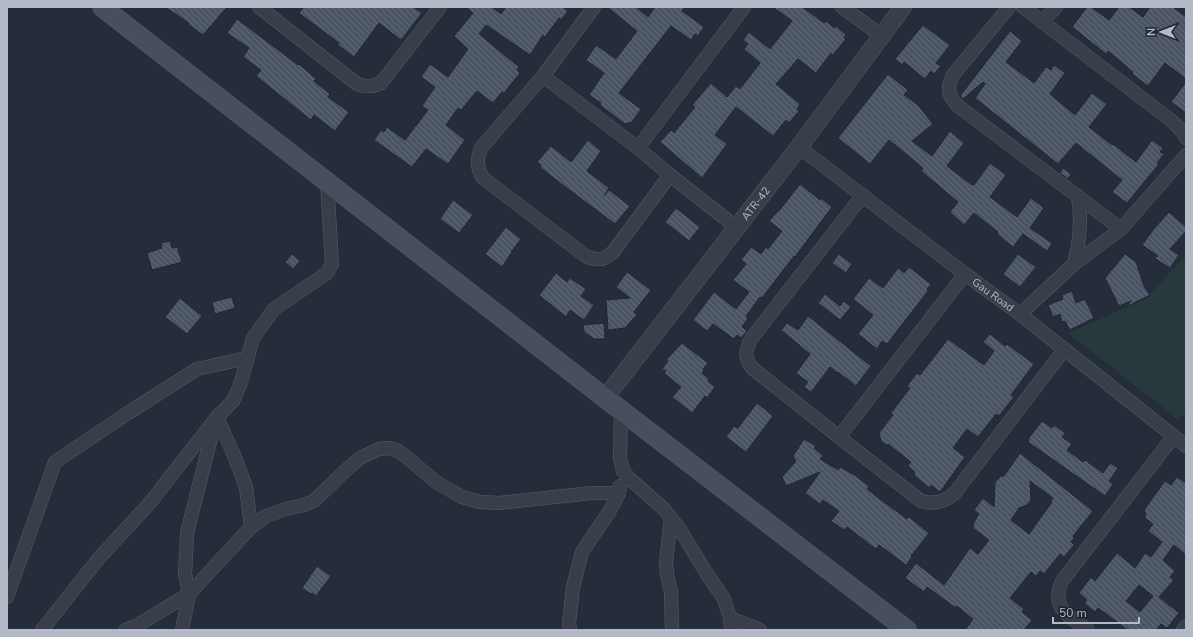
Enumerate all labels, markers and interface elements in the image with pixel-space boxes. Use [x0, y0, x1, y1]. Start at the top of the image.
north arrow [1141, 12, 1181, 52]
text: N [1144, 28, 1159, 36]
street label: ATR-42 [738, 183, 773, 223]
street label: Gau Road [969, 274, 1017, 315]
scale bar [1053, 599, 1139, 625]
text: 50 m [1059, 605, 1087, 621]

